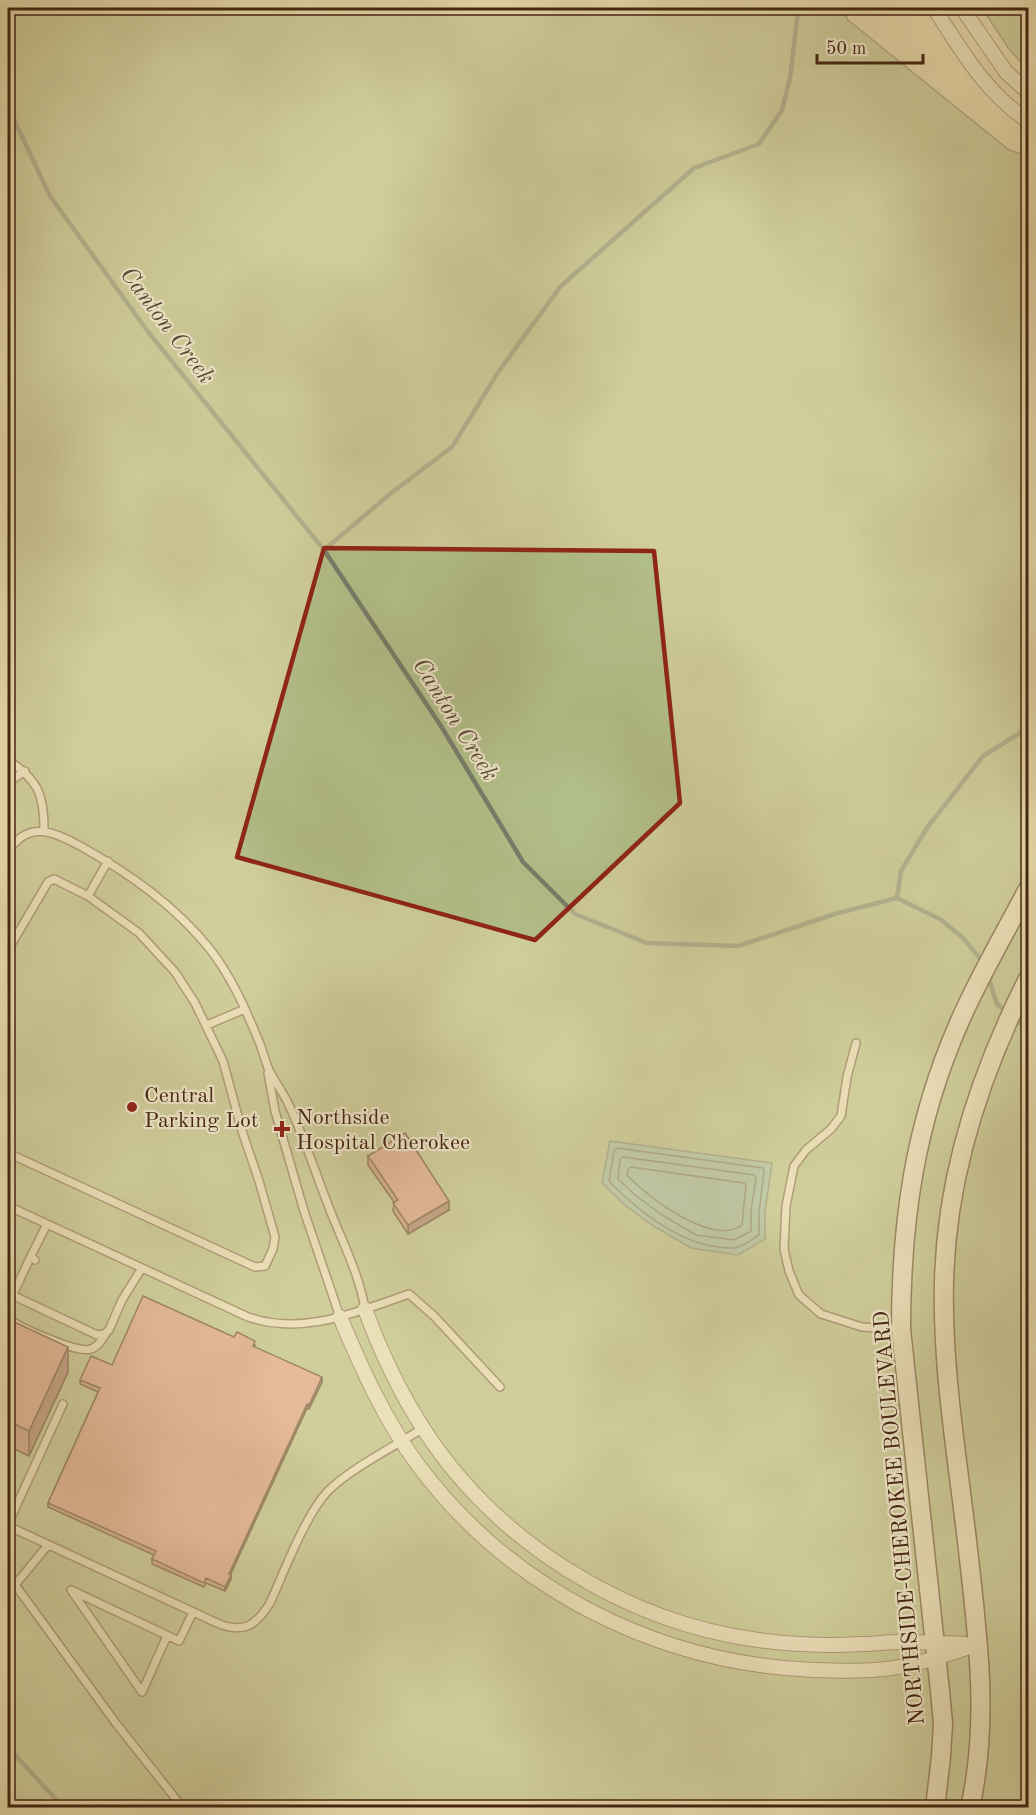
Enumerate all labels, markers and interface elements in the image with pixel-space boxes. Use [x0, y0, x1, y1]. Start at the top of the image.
scale bar [817, 27, 924, 65]
text: 50 m [826, 40, 866, 58]
water label: Canton Creek [115, 263, 218, 389]
water label: Canton Creek [407, 654, 502, 786]
place label: Central Parking Lot [144, 1085, 259, 1132]
marker: Central Parking Lot [125, 1100, 139, 1114]
place label: Northside Hospital Cherokee [296, 1107, 470, 1154]
marker: Northside Hospital Cherokee [273, 1120, 291, 1138]
street label: NORTHSIDE-CHEROKEE BOULEVARD [871, 1310, 929, 1726]

